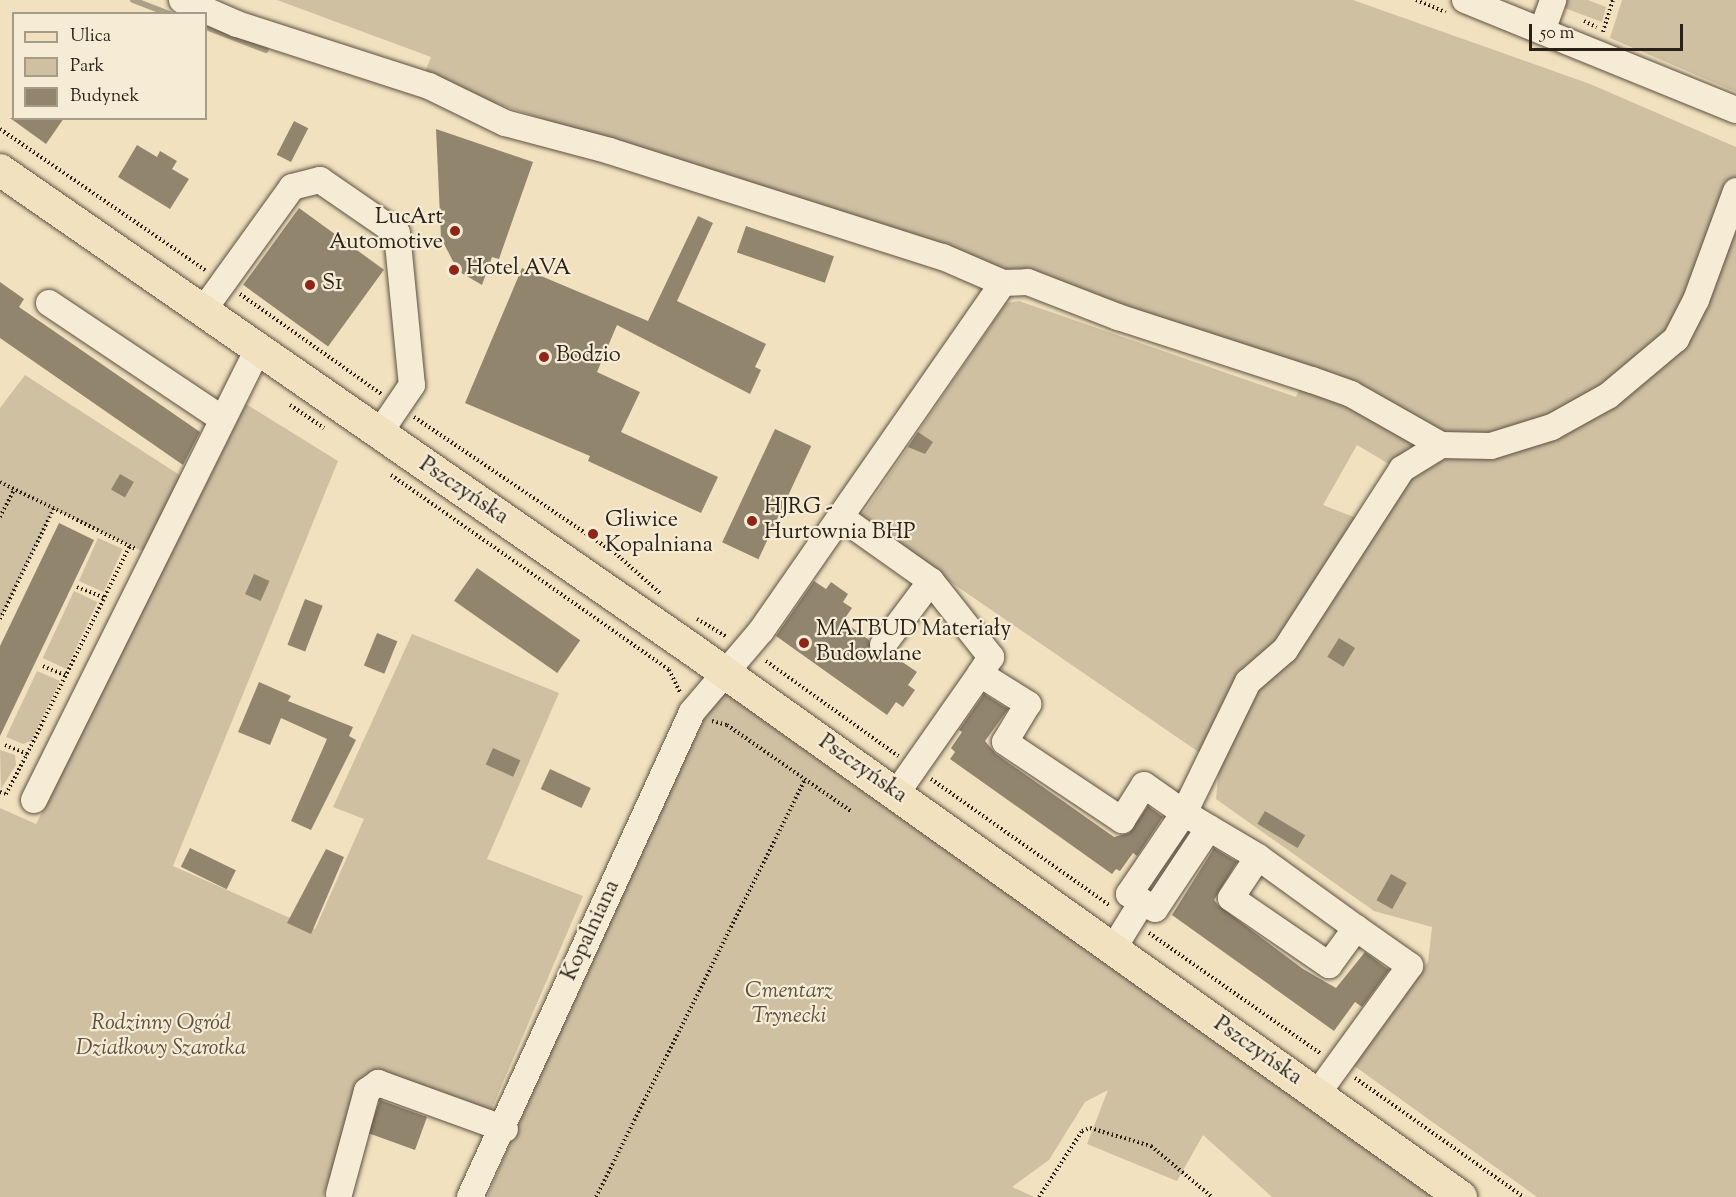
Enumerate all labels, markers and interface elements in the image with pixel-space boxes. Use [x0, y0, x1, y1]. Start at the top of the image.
legend [12, 12, 207, 120]
scale bar [1532, 12, 1686, 50]
text: 50 m [1540, 21, 1574, 47]
text: Ulica [70, 24, 111, 50]
text: Park [70, 54, 104, 80]
text: Budynek [70, 84, 139, 110]
place label: LucArt Automotive [329, 205, 443, 256]
marker: LucArt Automotive [448, 224, 462, 238]
place label: Hotel AVA [466, 257, 571, 283]
marker: Hotel AVA [447, 263, 461, 277]
place label: S1 [322, 272, 343, 298]
marker: S1 [303, 278, 317, 292]
place label: Bodzio [556, 344, 621, 370]
marker: Bodzio [537, 350, 551, 364]
street label: Pszczyńska [413, 453, 513, 531]
place label: HJRG - Hurtownia BHP [764, 495, 915, 546]
place label: Gliwice Kopalniana [605, 508, 713, 560]
marker: HJRG - Hurtownia BHP [745, 514, 759, 528]
marker: Gliwice Kopalniana [586, 527, 600, 541]
place label: MATBUD Materiały Budowlane [816, 617, 1011, 668]
marker: MATBUD Materiały Budowlane [797, 636, 811, 650]
street label: Pszczyńska [813, 730, 911, 810]
street label: Kopalniana [557, 877, 627, 985]
park label: Cmentarz Trynecki [745, 979, 833, 1030]
park label: Rodzinny Ogród Działkowy Szarotka [76, 1011, 246, 1062]
street label: Pszczyńska [1208, 1012, 1306, 1092]

